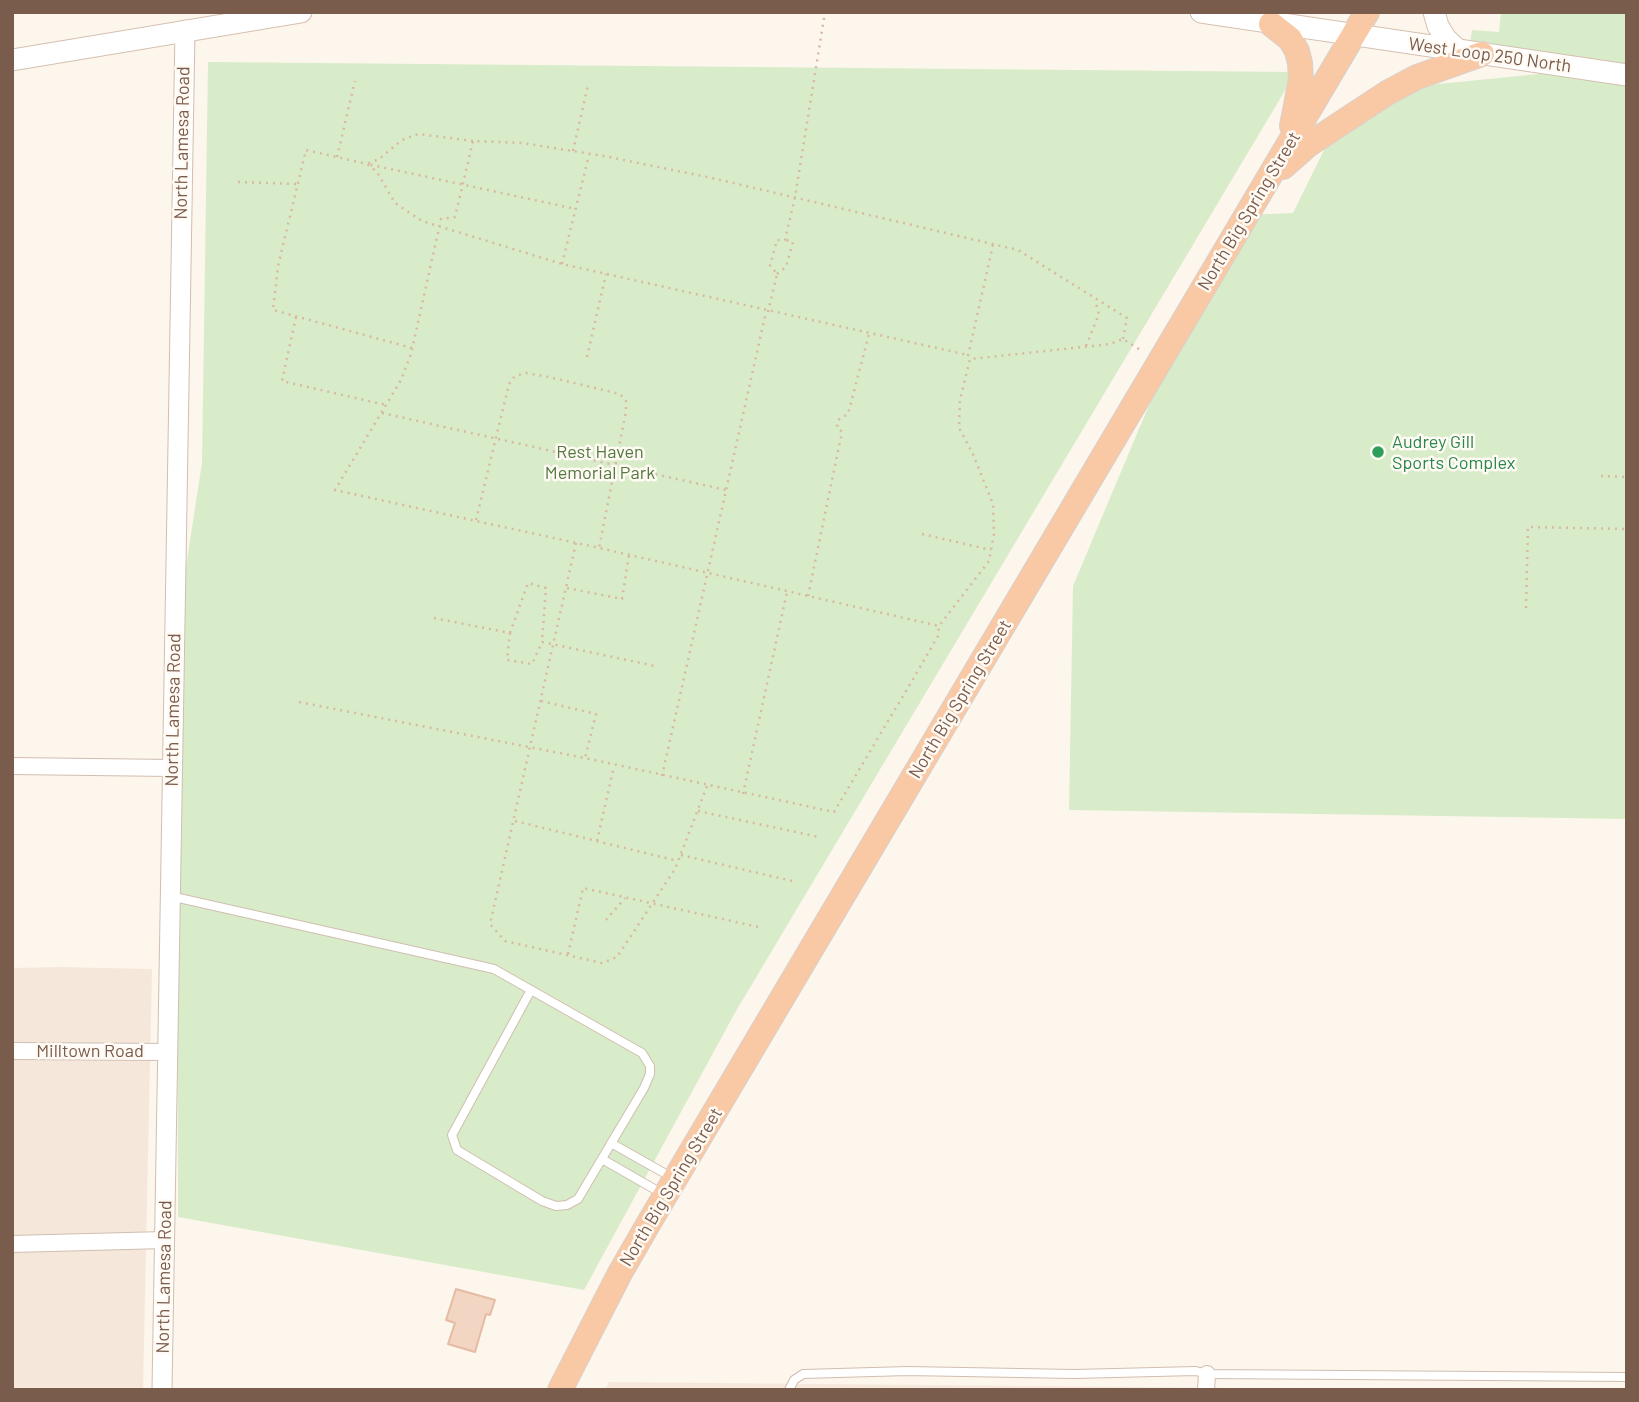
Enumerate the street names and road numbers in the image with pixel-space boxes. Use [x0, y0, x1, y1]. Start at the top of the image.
street label: West Loop 250 North [1407, 33, 1573, 77]
street label: North Lamesa Road [170, 66, 194, 220]
street label: North Big Spring Street [1193, 128, 1305, 294]
street label: North Big Spring Street [904, 616, 1016, 782]
street label: North Lamesa Road [161, 633, 185, 787]
street label: Milltown Road [36, 1040, 144, 1062]
street label: North Big Spring Street [615, 1104, 727, 1270]
street label: North Lamesa Road [152, 1200, 176, 1354]

